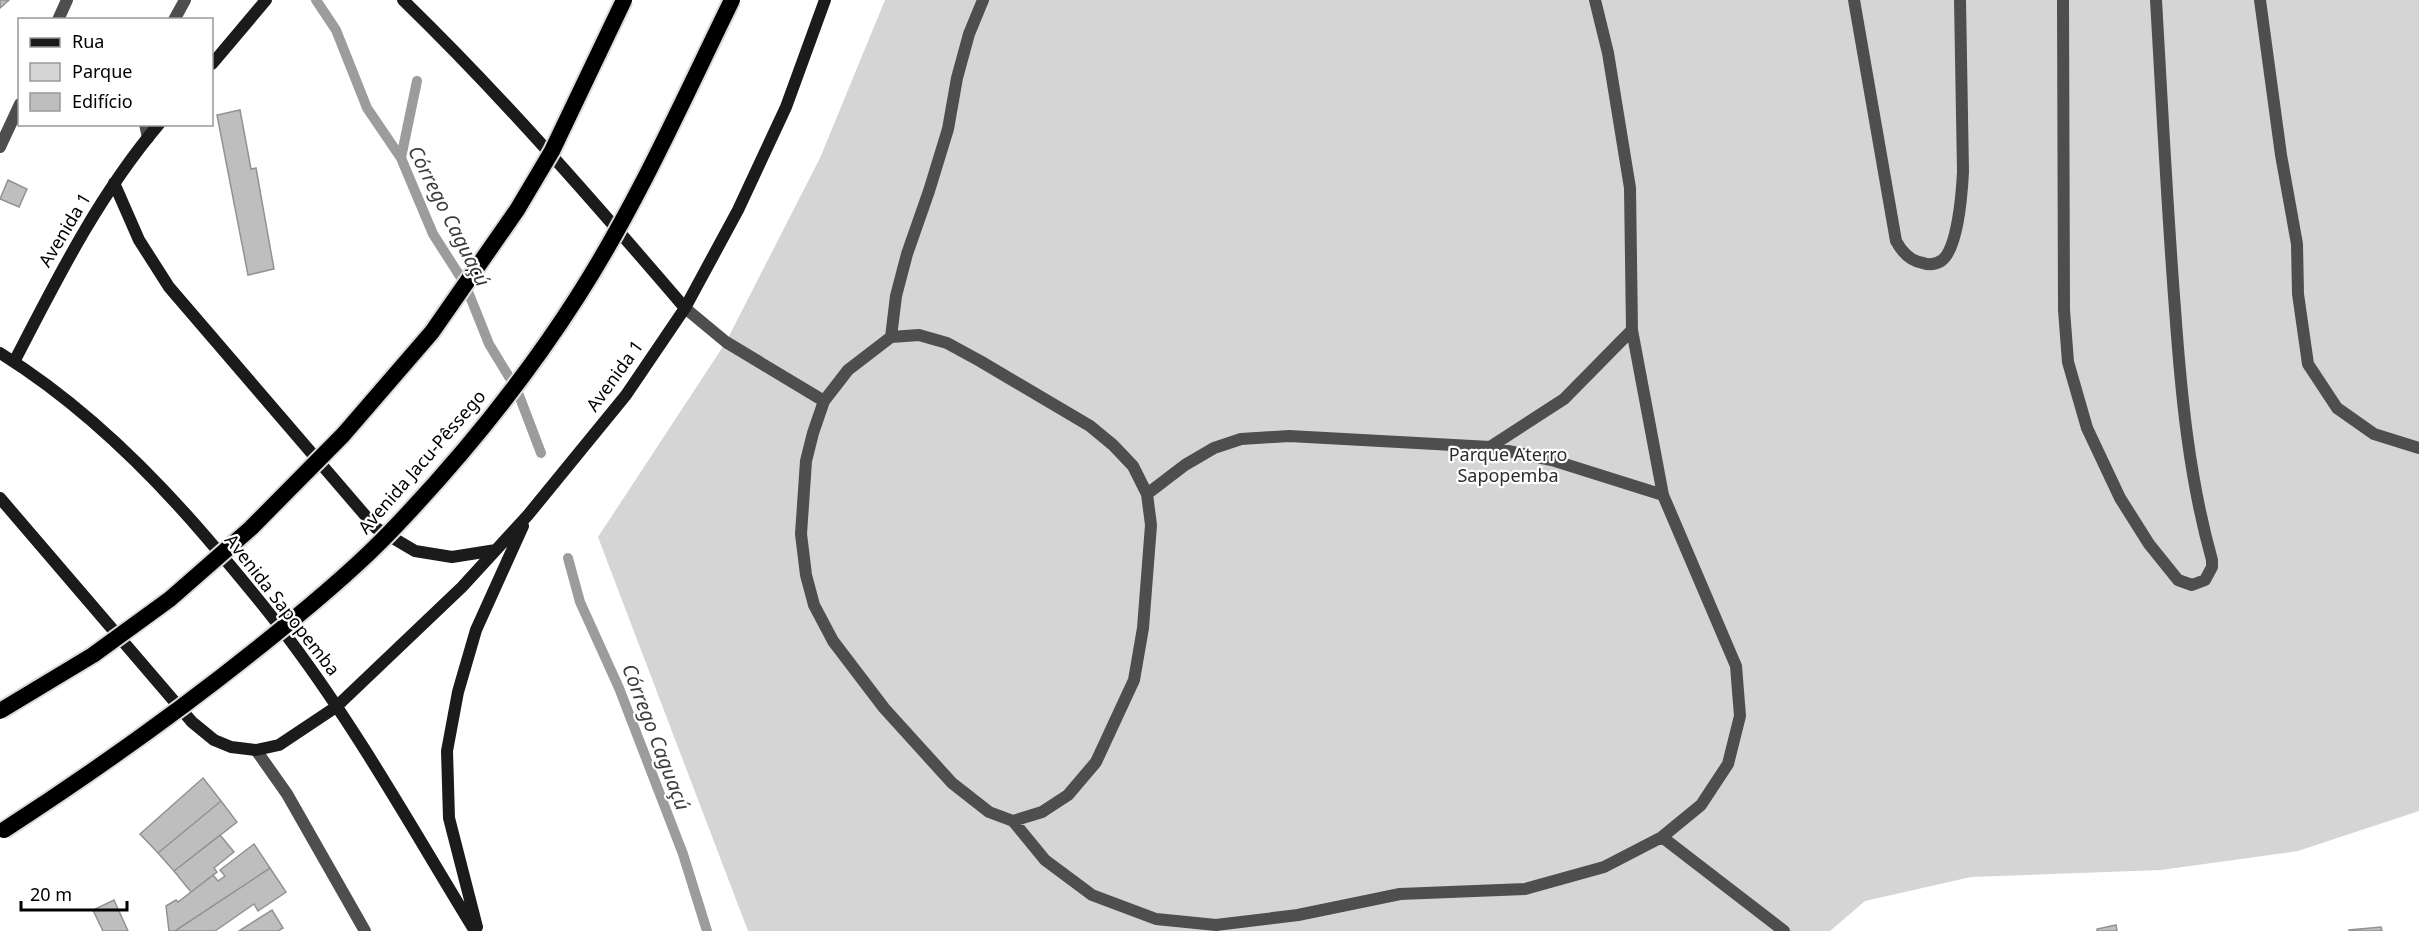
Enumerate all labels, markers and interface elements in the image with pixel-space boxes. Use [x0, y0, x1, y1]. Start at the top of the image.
legend [18, 18, 213, 126]
text: Rua [72, 29, 104, 53]
text: Parque [72, 59, 132, 83]
text: Edifício [72, 89, 133, 113]
water label: Córrego Caguaçú [402, 141, 497, 291]
street label: Avenida 1 [33, 188, 96, 271]
street label: Avenida 1 [580, 335, 648, 416]
street label: Avenida Jacu-Pêssego [352, 384, 490, 538]
park label: Parque Aterro Sapopemba [1449, 442, 1567, 487]
street label: Avenida Sapopemba [220, 529, 346, 680]
water label: Córrego Caguaçú [616, 660, 697, 814]
scale bar [21, 874, 128, 912]
text: 20 m [30, 882, 72, 906]

